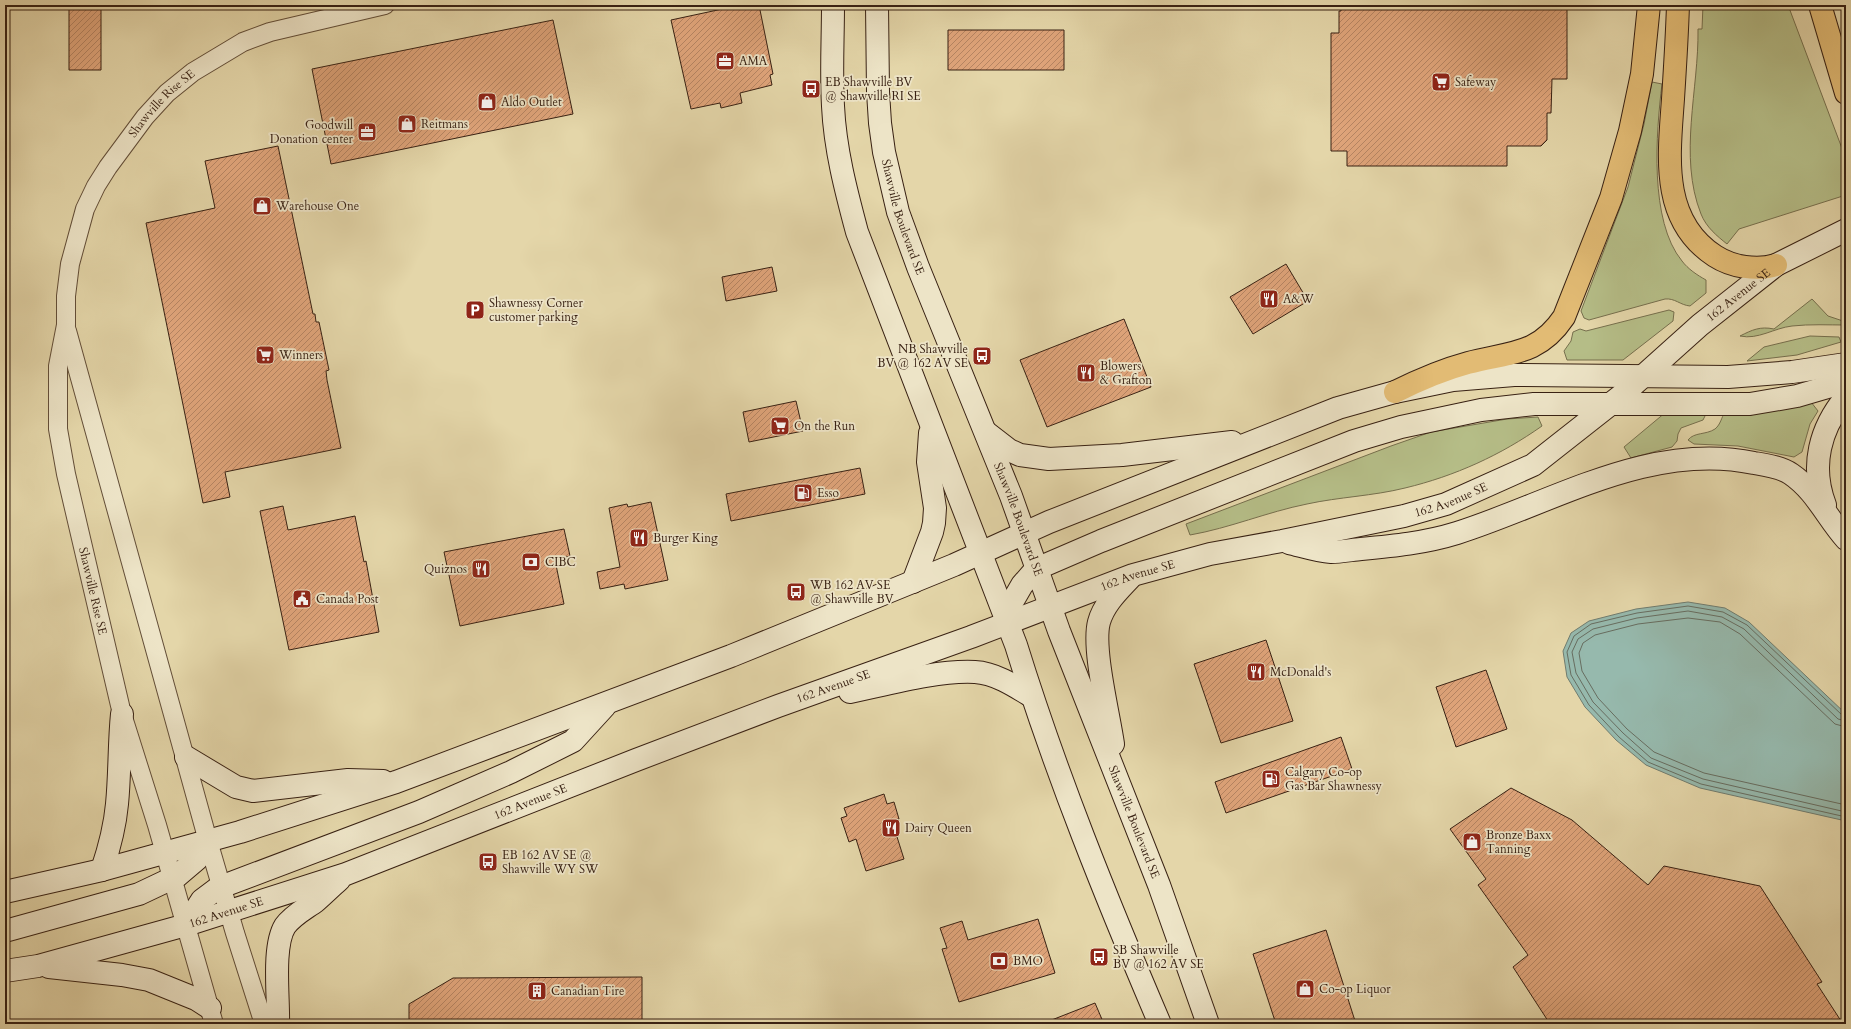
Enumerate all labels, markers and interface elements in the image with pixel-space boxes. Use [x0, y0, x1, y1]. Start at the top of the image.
office icon: AMA [714, 50, 736, 72]
place label: AMA [739, 53, 768, 69]
street label: Shawville Rise SE [125, 66, 198, 141]
supermarket icon: Safeway [1430, 71, 1452, 93]
place label: EB Shawville BV @ Shawville RI SE [825, 74, 921, 104]
place label: Safeway [1455, 74, 1497, 90]
bus stop icon: EB Shawville BV @ Shawville RI SE [800, 78, 822, 100]
shop icon: Aldo Outlet [476, 91, 498, 113]
place label: Aldo Outlet [501, 94, 562, 110]
shop icon: Reitmans [396, 113, 418, 135]
place label: Reitmans [421, 116, 468, 132]
place label: Goodwill Donation center [270, 117, 354, 147]
office icon: Goodwill Donation center [356, 121, 378, 143]
street label: Shawville Boulevard SE [878, 158, 928, 277]
shop icon: Warehouse One [251, 195, 273, 217]
place label: Warehouse One [275, 198, 359, 214]
street label: 162 Avenue SE [1703, 265, 1773, 325]
restaurant icon: A&W [1258, 288, 1280, 310]
place label: A&W [1283, 291, 1314, 307]
place label: Shawnessy Corner customer parking [489, 295, 584, 325]
parking icon: Shawnessy Corner customer parking [464, 299, 486, 321]
place label: NB Shawville BV @ 162 AV SE [877, 341, 968, 371]
supermarket icon: Winners [254, 344, 276, 366]
bus stop icon: NB Shawville BV @ 162 AV SE [971, 345, 993, 367]
place label: Winners [278, 347, 323, 363]
place label: Blowers & Grafton [1100, 358, 1152, 388]
restaurant icon: Blowers & Grafton [1075, 362, 1097, 384]
supermarket icon: On the Run [769, 415, 791, 437]
place label: On the Run [794, 418, 855, 434]
street label: Shawville Boulevard SE [990, 460, 1047, 578]
street label: 162 Avenue SE [1412, 478, 1490, 521]
fuel station icon: Esso [792, 482, 814, 504]
place label: Esso [817, 485, 839, 501]
restaurant icon: Burger King [628, 527, 650, 549]
place label: Burger King [653, 530, 718, 546]
street label: Shawville Rise SE [75, 546, 111, 636]
bank icon: CIBC [520, 551, 542, 573]
place label: CIBC [545, 554, 576, 570]
street label: 162 Avenue SE [1098, 556, 1176, 595]
restaurant icon: Quiznos [470, 558, 492, 580]
place label: Quiznos [424, 561, 467, 577]
place label: WB 162 AV SE @ Shawville BV [809, 577, 894, 607]
bus stop icon: WB 162 AV SE @ Shawville BV [785, 581, 807, 603]
public building icon: Canada Post [291, 588, 313, 610]
place label: Canada Post [316, 591, 379, 607]
restaurant icon: McDonald's [1245, 661, 1267, 683]
place label: McDonald's [1270, 664, 1331, 680]
street label: 162 Avenue SE [794, 666, 872, 707]
street label: Shawville Boulevard SE [1105, 763, 1164, 881]
place label: Calgary Co-op Gas Bar Shawnessy [1285, 764, 1383, 794]
fuel station icon: Calgary Co-op Gas Bar Shawnessy [1260, 768, 1282, 790]
street label: 162 Avenue SE [491, 780, 569, 823]
restaurant icon: Dairy Queen [880, 817, 902, 839]
place label: Dairy Queen [905, 820, 972, 836]
place label: Bronze Baxx Tanning [1486, 827, 1551, 857]
shop icon: Bronze Baxx Tanning [1461, 831, 1483, 853]
place label: EB 162 AV SE @ Shawville WY SW [502, 847, 599, 877]
bus stop icon: EB 162 AV SE @ Shawville WY SW [477, 851, 499, 873]
street label: 162 Avenue SE [187, 893, 265, 932]
place label: SB Shawville BV @ 162 AV SE [1113, 942, 1204, 972]
bus stop icon: SB Shawville BV @ 162 AV SE [1088, 946, 1110, 968]
bank icon: BMO [988, 950, 1010, 972]
place label: BMO [1013, 953, 1043, 969]
shop icon: Co-op Liquor [1294, 978, 1316, 1000]
building icon: Canadian Tire [526, 980, 548, 1002]
place label: Co-op Liquor [1319, 981, 1391, 997]
place label: Canadian Tire [551, 983, 624, 999]

